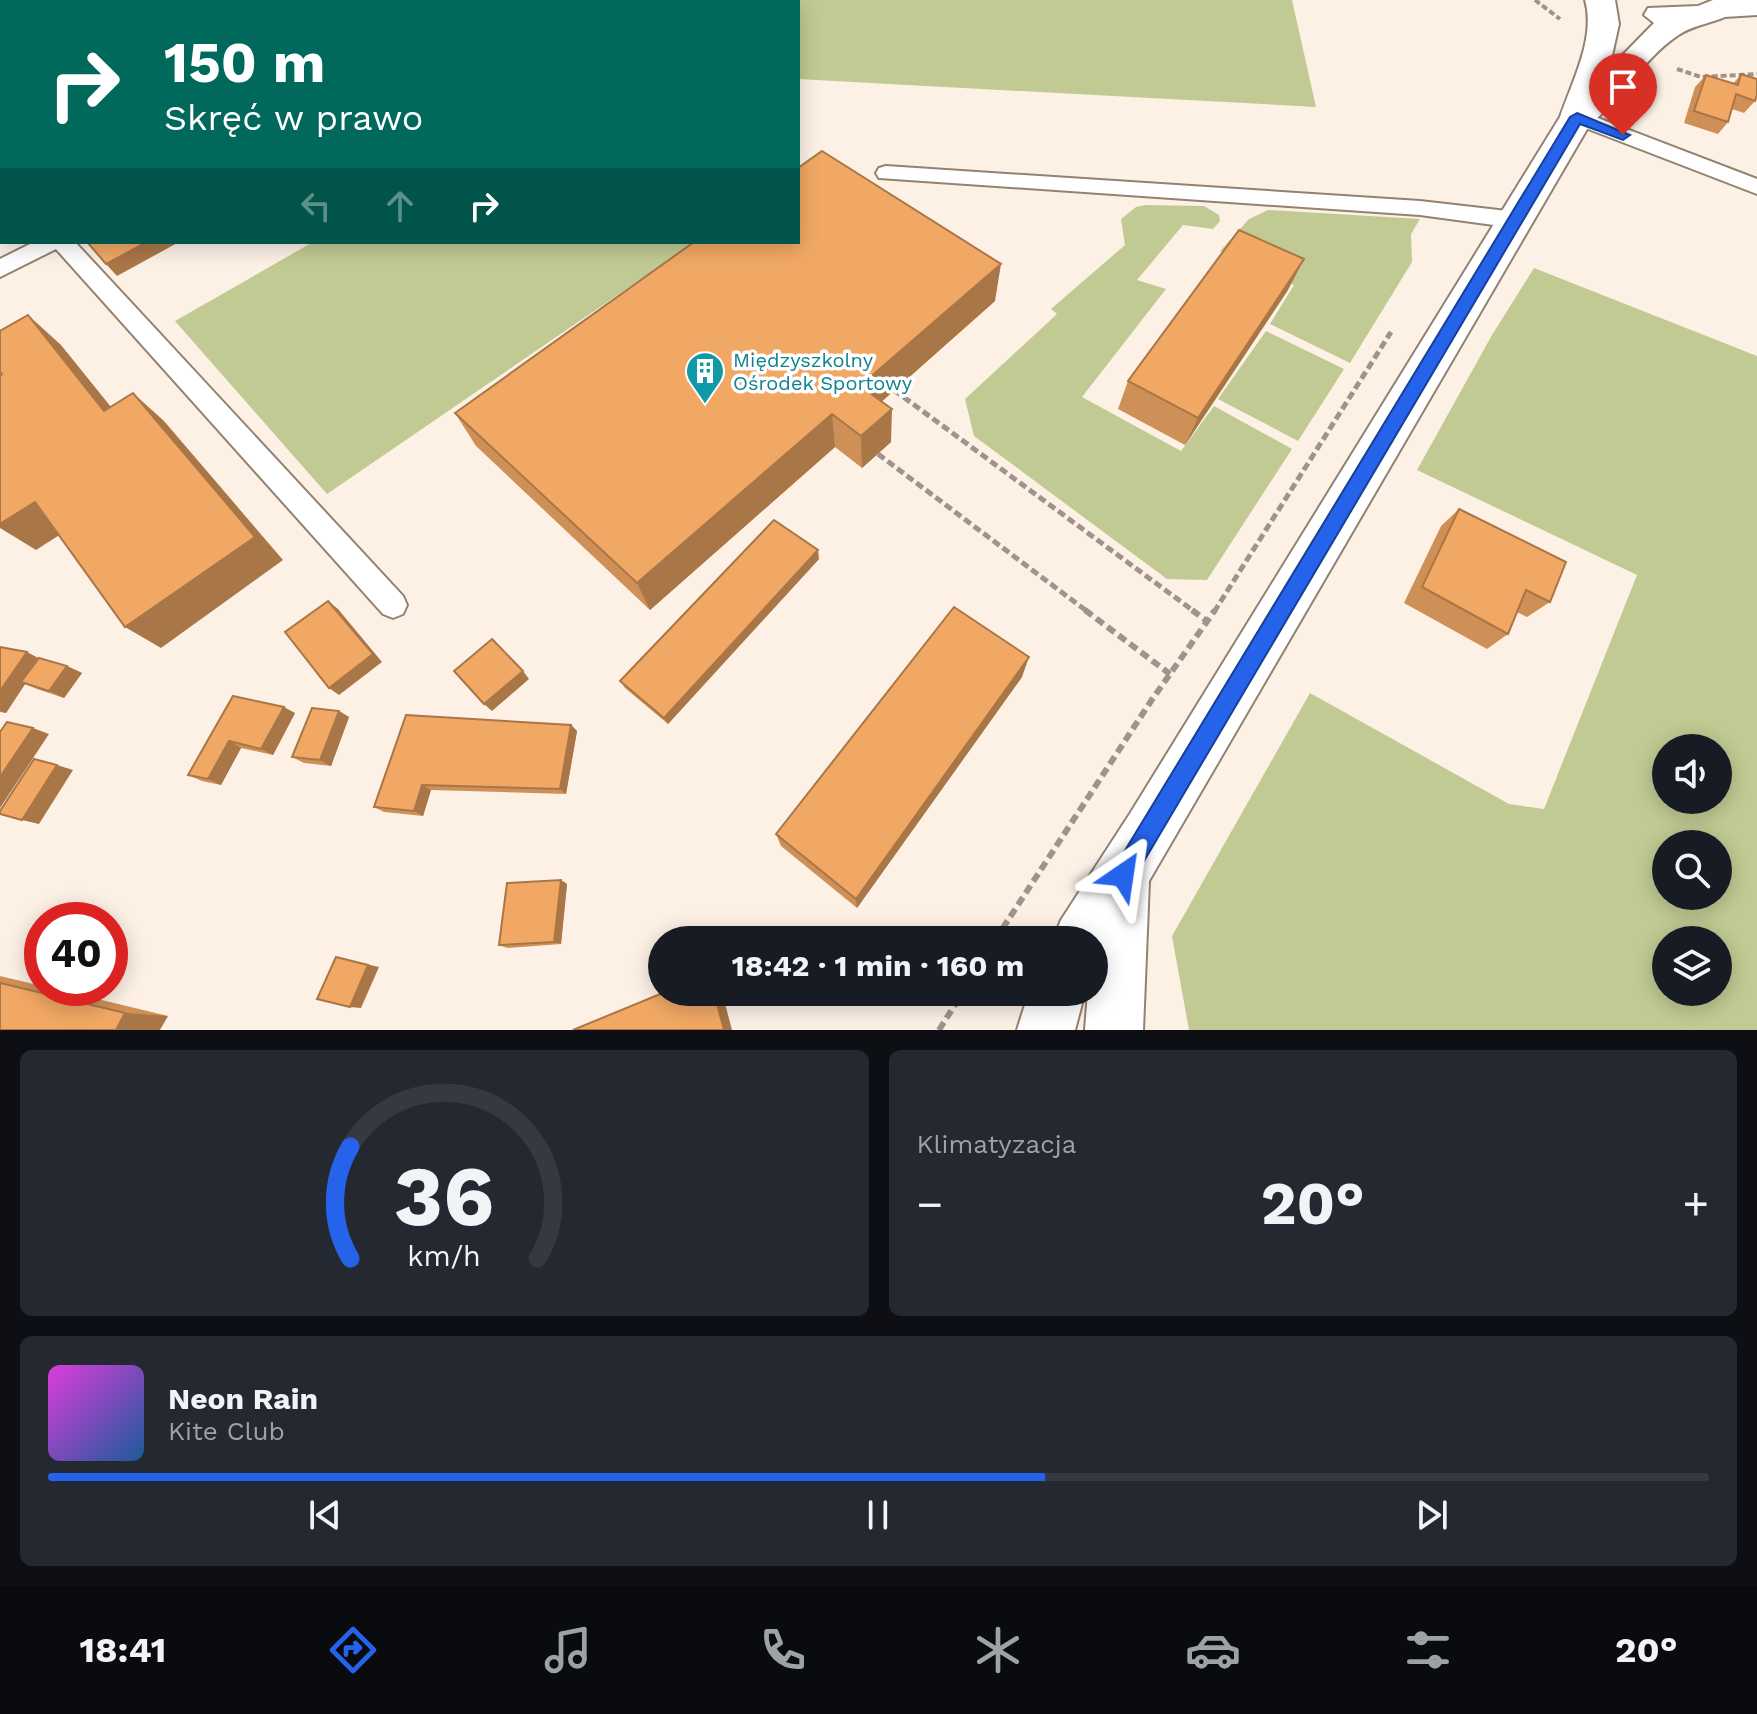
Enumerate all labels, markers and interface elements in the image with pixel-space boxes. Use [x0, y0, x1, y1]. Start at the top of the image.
text: 150 m [164, 30, 326, 96]
icon: right [32, 32, 136, 136]
pin [1589, 53, 1657, 135]
icon: arrive [1601, 65, 1645, 109]
text: Skręć w prawo [164, 97, 423, 139]
icon: left [294, 184, 338, 228]
icon: ahead [378, 184, 422, 228]
icon: right [462, 184, 506, 228]
place label: Międzyszkolny Ośrodek Sportowy [733, 348, 913, 395]
building icon: Międzyszkolny Ośrodek Sportowy [684, 350, 726, 405]
map controls [1652, 734, 1732, 1006]
button: sound [1652, 734, 1732, 814]
button: search [1652, 830, 1732, 910]
position arrow [1081, 833, 1165, 917]
speed limit sign: 40 [24, 902, 128, 1006]
button: layers [1652, 926, 1732, 1006]
text: 18:42 · 1 min · 160 m [732, 948, 1024, 983]
text: Klimatyzacja [917, 1129, 1077, 1159]
text: 36 [394, 1148, 495, 1245]
text: 20° [1261, 1168, 1365, 1239]
text: − [917, 1178, 943, 1230]
text: + [1682, 1178, 1709, 1230]
text: km/h [407, 1239, 481, 1273]
text: Neon Rain [168, 1381, 318, 1416]
text: Kite Club [168, 1416, 285, 1446]
icon: previous [303, 1493, 347, 1537]
icon: pause [856, 1493, 900, 1537]
icon: next [1410, 1493, 1454, 1537]
icon: directions [325, 1622, 381, 1678]
icon: music [540, 1622, 596, 1678]
icon: phone [755, 1622, 811, 1678]
icon: climate [970, 1622, 1026, 1678]
icon: car [1185, 1622, 1241, 1678]
icon: filters [1400, 1622, 1456, 1678]
text: 18:41 [79, 1629, 166, 1671]
text: 20° [1615, 1629, 1677, 1671]

